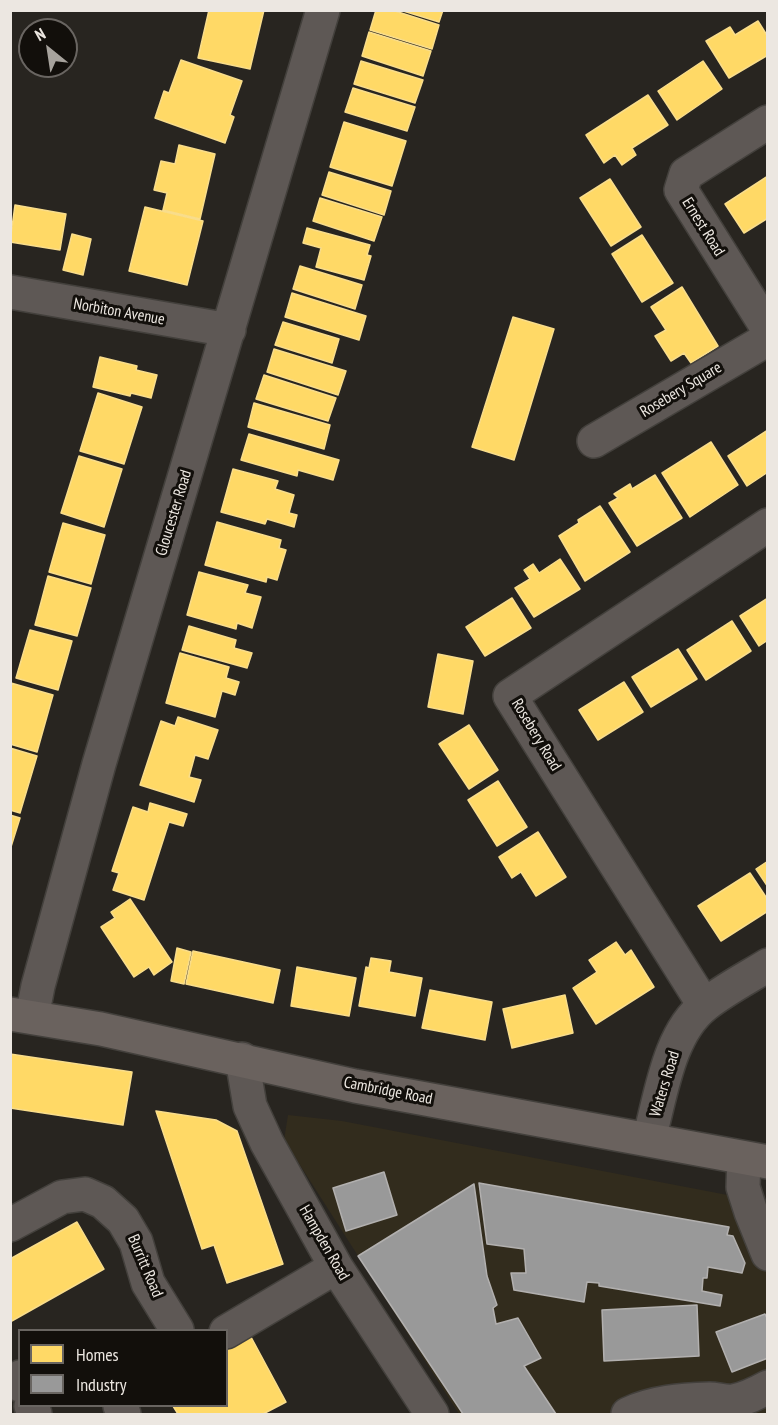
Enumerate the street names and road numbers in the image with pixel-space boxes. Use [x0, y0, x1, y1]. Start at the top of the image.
street label: Ernest Road [678, 194, 728, 260]
street label: Norbiton Avenue [72, 295, 166, 329]
street label: Rosebery Square [637, 358, 725, 422]
street label: Gloucester Road [152, 468, 196, 558]
street label: Rosebery Road [507, 696, 565, 774]
street label: Waters Road [646, 1049, 684, 1119]
street label: Cambridge Road [342, 1073, 434, 1109]
street label: Hampden Road [295, 1202, 353, 1284]
street label: Burritt Road [123, 1232, 167, 1300]

